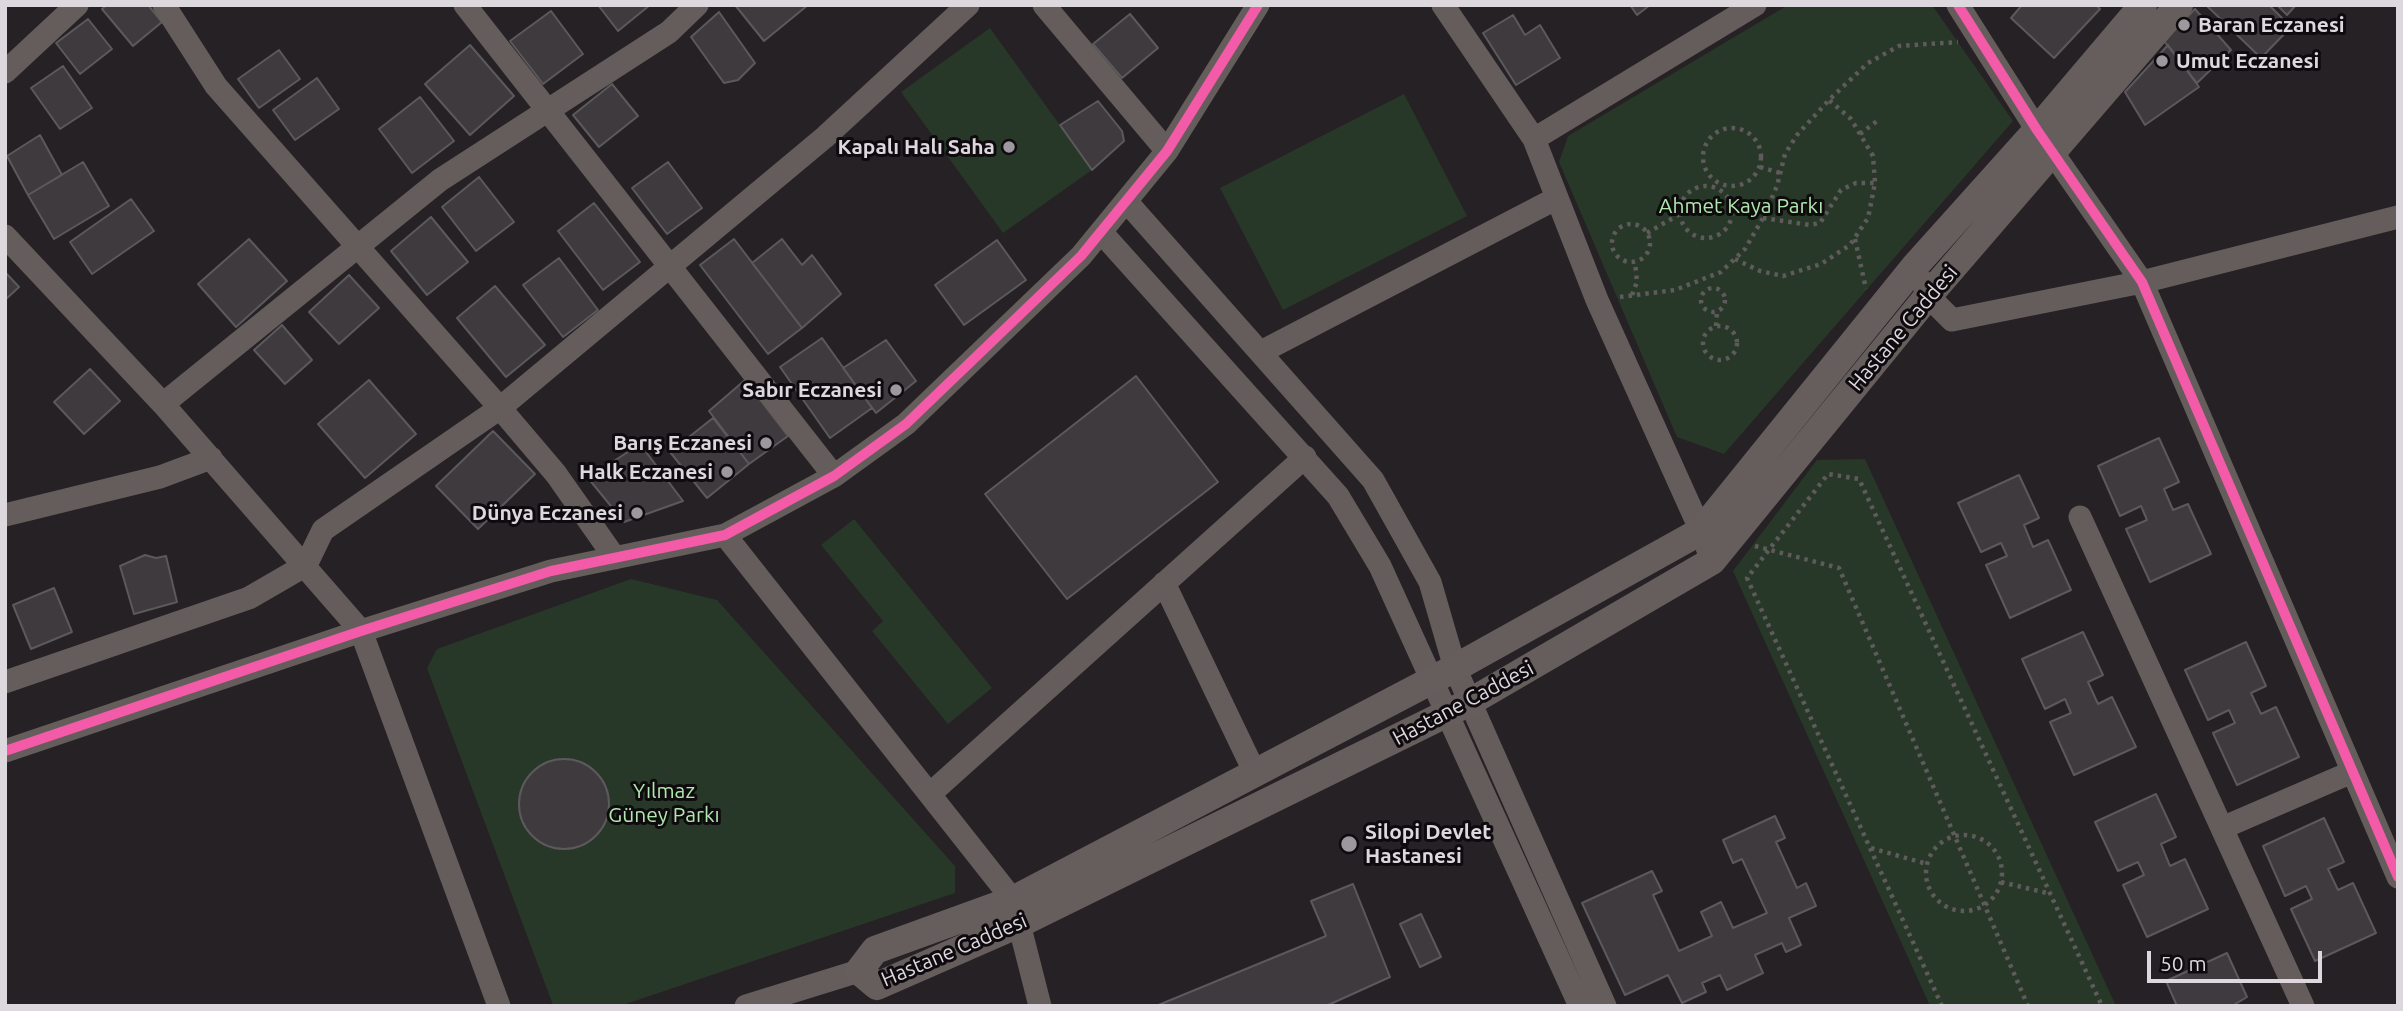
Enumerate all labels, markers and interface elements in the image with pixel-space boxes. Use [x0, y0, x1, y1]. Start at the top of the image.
place label: Baran Eczanesi [2198, 12, 2345, 38]
marker: Baran Eczanesi [2176, 17, 2192, 33]
place label: Umut Eczanesi [2176, 48, 2319, 74]
marker: Umut Eczanesi [2154, 53, 2170, 69]
place label: Kapalı Halı Saha [838, 134, 995, 160]
marker: Kapalı Halı Saha [1001, 139, 1017, 155]
park label: Ahmet Kaya Parkı [1659, 193, 1823, 219]
street label: Hastane Caddesi [1843, 260, 1963, 396]
place label: Sabır Eczanesi [742, 377, 882, 403]
marker: Sabır Eczanesi [888, 382, 904, 398]
place label: Barış Eczanesi [613, 430, 752, 456]
marker: Barış Eczanesi [758, 435, 774, 451]
place label: Halk Eczanesi [579, 459, 713, 485]
marker: Halk Eczanesi [719, 464, 735, 480]
place label: Dünya Eczanesi [472, 500, 623, 526]
marker: Dünya Eczanesi [629, 505, 645, 521]
street label: Hastane Caddesi [1388, 655, 1538, 751]
park label: Yılmaz Güney Parkı [608, 778, 720, 828]
place label: Silopi Devlet Hastanesi [1365, 819, 1491, 869]
marker: Silopi Devlet Hastanesi [1339, 834, 1359, 854]
street label: Hastane Caddesi [877, 908, 1031, 992]
scale bar [2151, 937, 2326, 981]
text: 50 m [2160, 951, 2207, 975]

